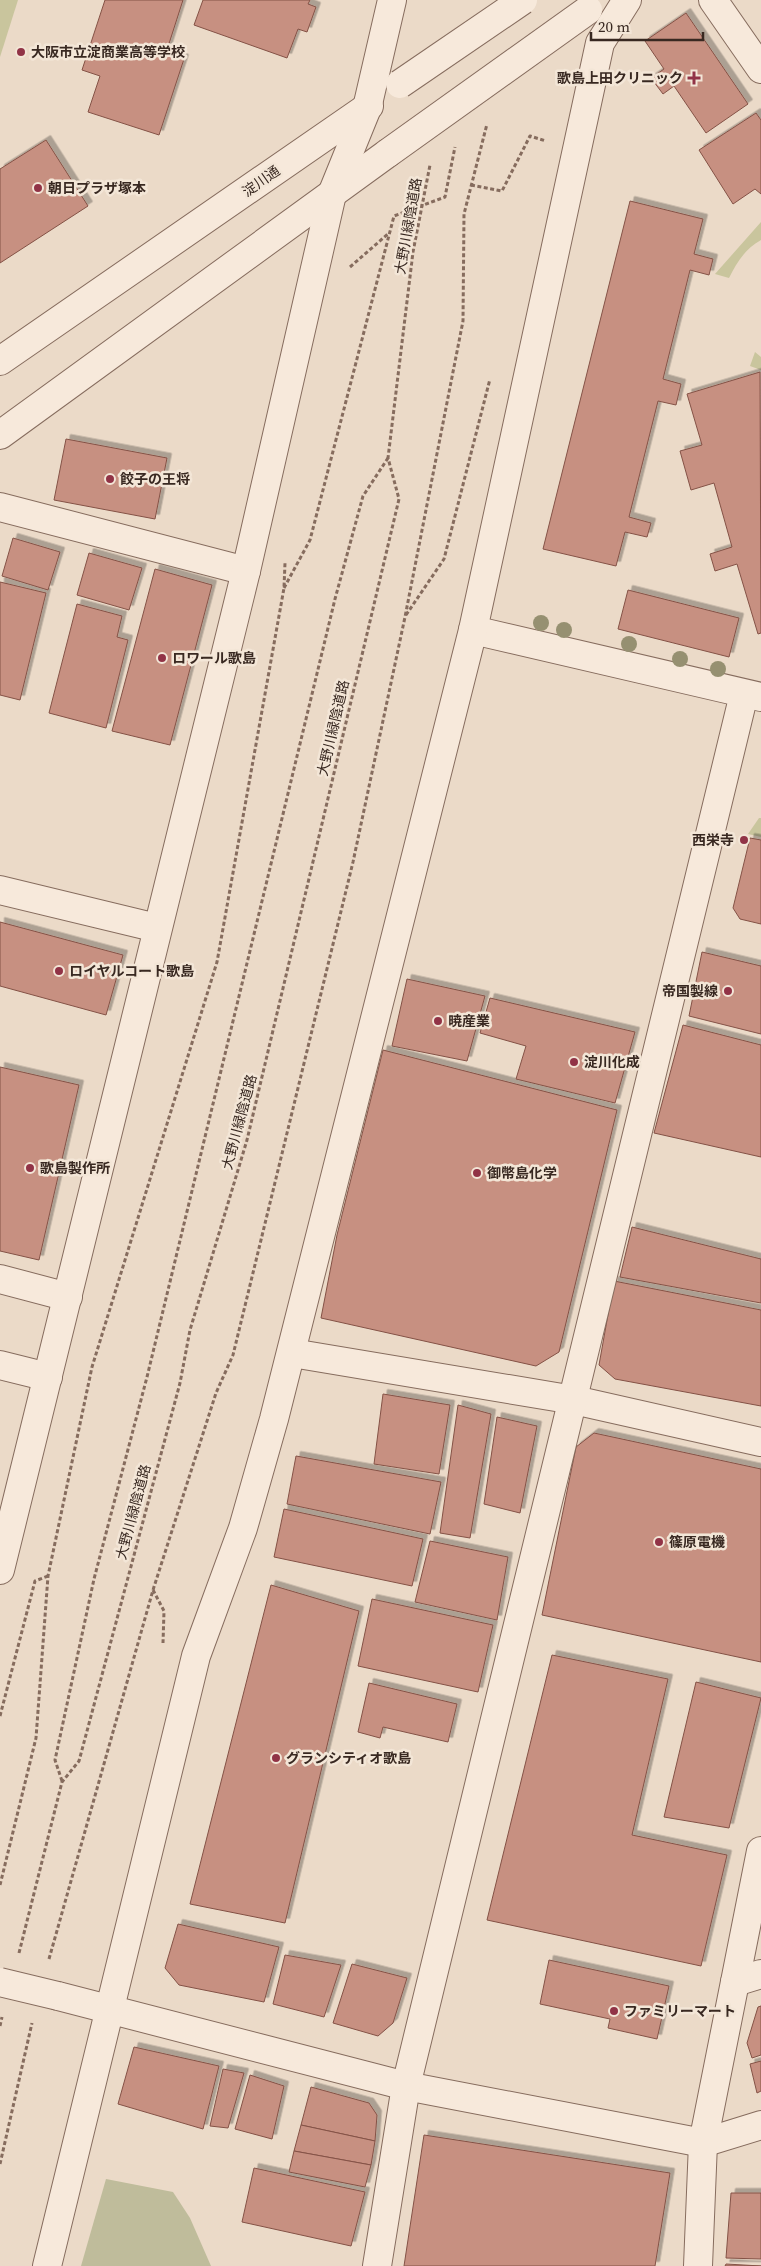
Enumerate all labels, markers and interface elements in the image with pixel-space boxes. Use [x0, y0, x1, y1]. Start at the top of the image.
scale bar [591, 10, 704, 42]
text: 20 m [598, 16, 630, 37]
place label: 大阪市立淀商業高等学校 [31, 42, 185, 62]
marker: 大阪市立淀商業高等学校 [15, 46, 27, 58]
place label: 歌島上田クリニック [557, 68, 683, 88]
marker: 歌島上田クリニック [687, 71, 701, 85]
street label: 淀川通 [238, 161, 284, 201]
street label: 大野川緑陰道路 [390, 176, 426, 276]
place label: 朝日プラザ塚本 [48, 178, 146, 198]
marker: 朝日プラザ塚本 [32, 182, 44, 194]
place label: 餃子の王将 [120, 469, 190, 489]
marker: 餃子の王将 [104, 473, 116, 485]
place label: ロワール歌島 [172, 648, 256, 668]
marker: ロワール歌島 [156, 652, 168, 664]
street label: 大野川緑陰道路 [312, 678, 354, 778]
place label: 西栄寺 [692, 830, 734, 850]
marker: 西栄寺 [738, 834, 750, 846]
place label: ロイヤルコート歌島 [69, 961, 194, 981]
marker: ロイヤルコート歌島 [53, 965, 65, 977]
place label: 帝国製線 [662, 981, 718, 1001]
marker: 帝国製線 [722, 985, 734, 997]
place label: 暁産業 [448, 1011, 490, 1031]
marker: 暁産業 [432, 1015, 444, 1027]
place label: 淀川化成 [584, 1052, 640, 1072]
marker: 淀川化成 [568, 1056, 580, 1068]
street label: 大野川緑陰道路 [217, 1072, 261, 1172]
place label: 歌島製作所 [40, 1158, 110, 1178]
marker: 歌島製作所 [24, 1162, 36, 1174]
place label: 御幣島化学 [487, 1163, 557, 1183]
marker: 御幣島化学 [471, 1167, 483, 1179]
street label: 大野川緑陰道路 [111, 1462, 155, 1562]
place label: 篠原電機 [669, 1532, 725, 1552]
marker: 篠原電機 [653, 1536, 665, 1548]
place label: グランシティオ歌島 [286, 1748, 411, 1768]
marker: グランシティオ歌島 [270, 1752, 282, 1764]
place label: ファミリーマート [624, 2001, 736, 2021]
marker: ファミリーマート [608, 2005, 620, 2017]

